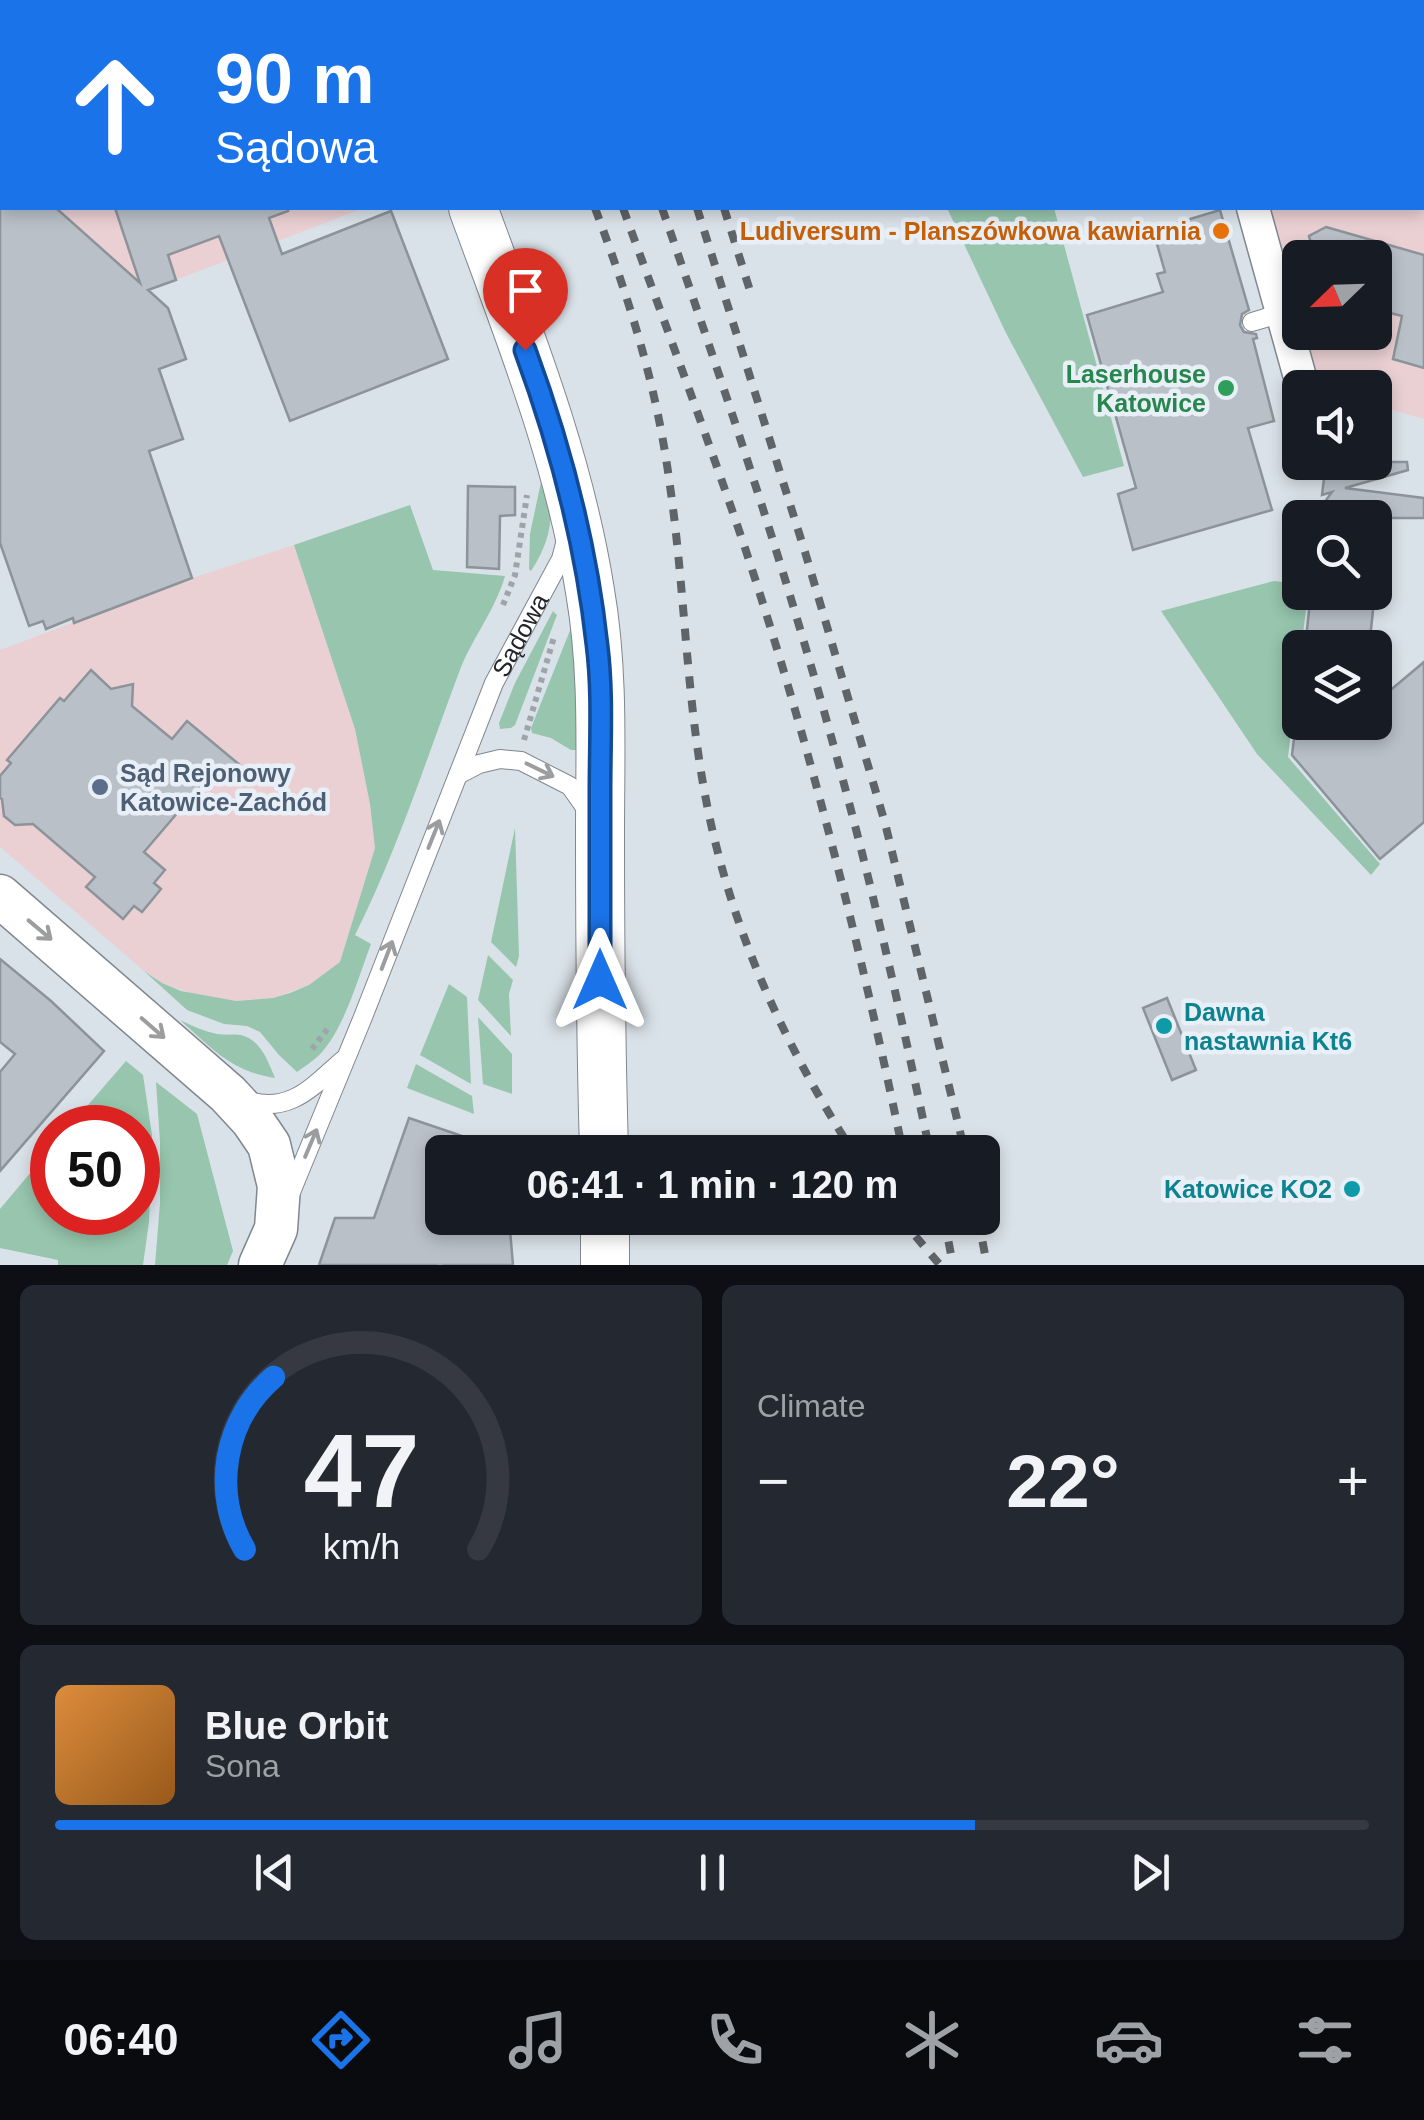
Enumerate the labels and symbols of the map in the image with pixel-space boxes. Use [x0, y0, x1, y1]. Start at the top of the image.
place label: Ludiversum - Planszówkowa kawiarnia [740, 217, 1202, 245]
marker: Ludiversum - Planszówkowa kawiarnia [1210, 220, 1232, 242]
north arrow [1282, 240, 1392, 350]
pin [483, 248, 568, 351]
place label: Laserhouse Katowice [1066, 360, 1206, 417]
marker: Laserhouse Katowice [1215, 377, 1237, 399]
street label: Sądowa [486, 588, 554, 681]
place label: Sąd Rejonowy Katowice-Zachód [120, 759, 327, 816]
one-way arrow [524, 761, 554, 780]
marker: Sąd Rejonowy Katowice-Zachód [89, 776, 111, 798]
one-way arrow [427, 819, 445, 849]
one-way arrow [27, 918, 52, 941]
position arrow [548, 928, 652, 1032]
one-way arrow [379, 940, 397, 971]
place label: Dawna nastawnia Kt6 [1184, 998, 1352, 1055]
marker: Dawna nastawnia Kt6 [1153, 1015, 1175, 1037]
one-way arrow [140, 1016, 165, 1039]
speed limit sign: 50 [30, 1105, 160, 1235]
one-way arrow [304, 1128, 322, 1159]
place label: Katowice KO2 [1164, 1175, 1332, 1203]
marker: Katowice KO2 [1341, 1178, 1363, 1200]

